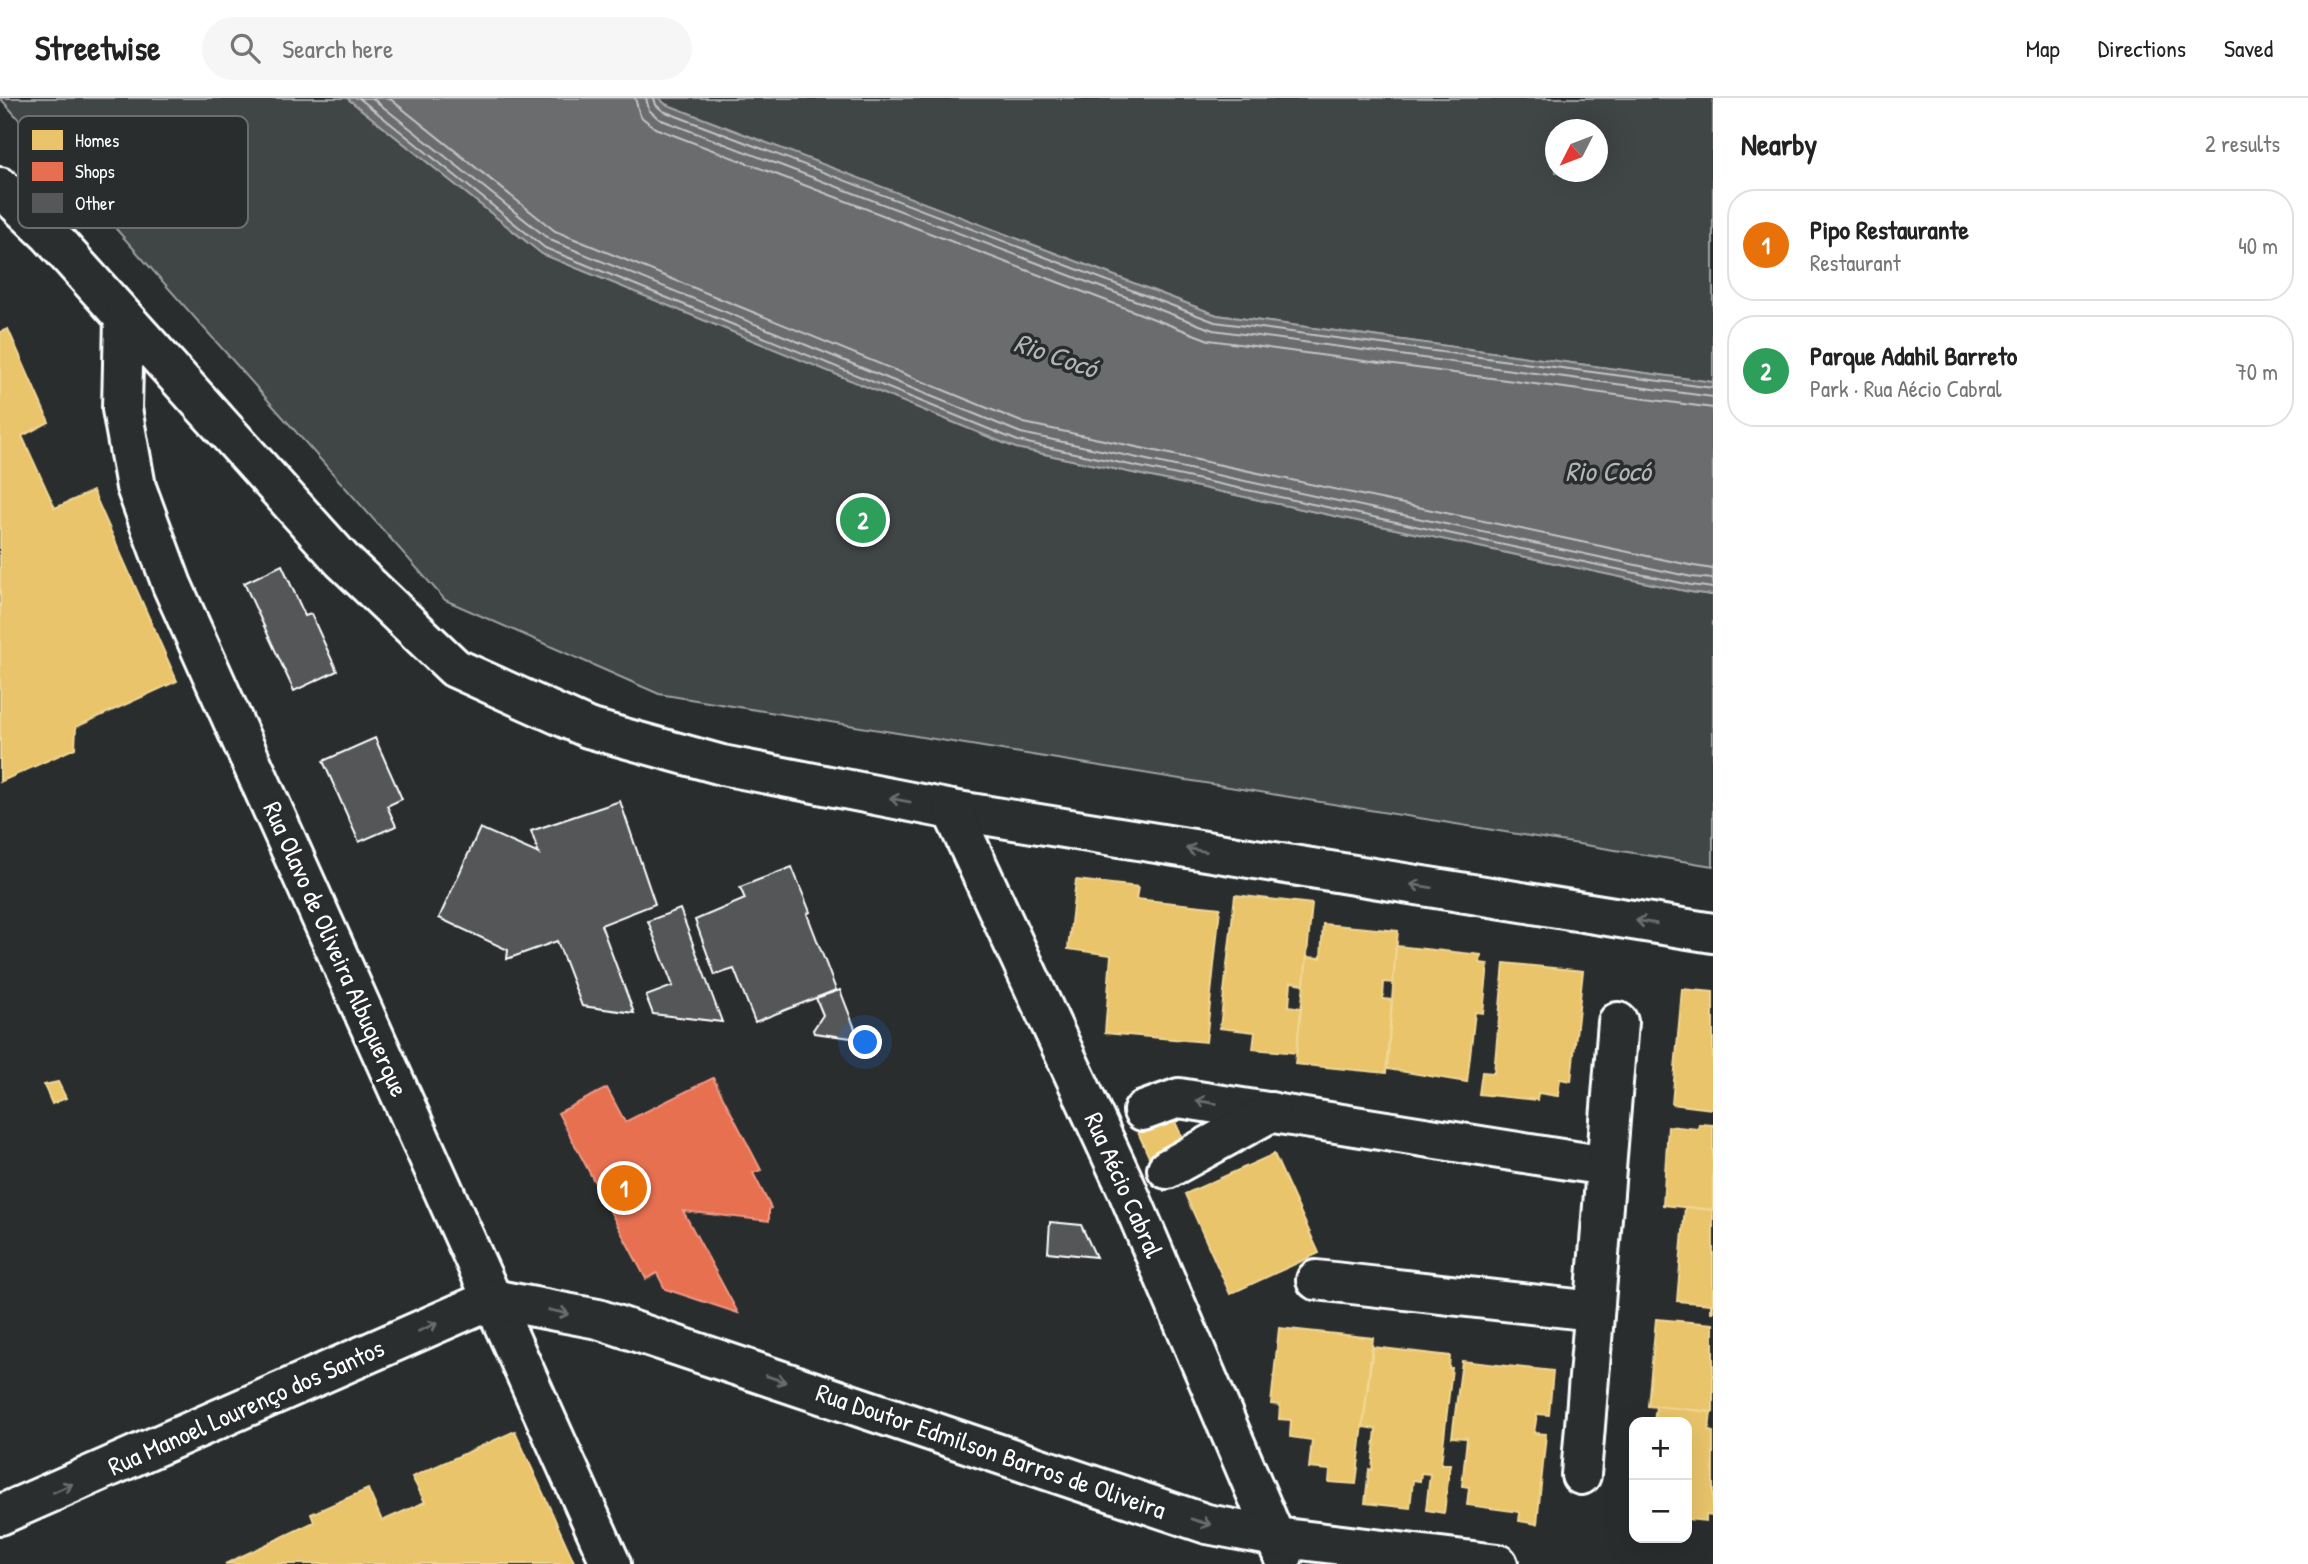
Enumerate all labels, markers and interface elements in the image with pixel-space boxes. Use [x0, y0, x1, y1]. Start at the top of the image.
search box [202, 17, 692, 80]
text: Streetwise [35, 26, 160, 70]
icon: search [226, 29, 264, 67]
text: Search here [282, 31, 393, 66]
text: Map [2026, 32, 2060, 64]
text: Directions [2098, 32, 2186, 64]
text: Saved [2224, 32, 2273, 64]
legend [18, 116, 248, 228]
north arrow [1545, 119, 1608, 182]
text: Nearby [1741, 124, 1817, 164]
text: Homes [75, 127, 119, 153]
text: 2 results [2205, 128, 2280, 159]
text: Shops [75, 158, 115, 184]
text: Other [75, 190, 116, 216]
text: Pipo Restaurante [1810, 212, 1969, 247]
text: 1 [1762, 230, 1770, 261]
text: 40 m [2238, 230, 2278, 261]
text: Restaurant [1810, 247, 1901, 278]
water label: Rio Cocó [1009, 323, 1104, 387]
text: Parque Adahil Barreto [1810, 338, 2017, 373]
text: 2 [1761, 356, 1771, 387]
text: 70 m [2235, 356, 2278, 387]
text: Park · Rua Aécio Cabral [1810, 373, 2002, 404]
water label: Rio Cocó [1565, 452, 1652, 490]
pin: 2 [840, 494, 886, 546]
one-way arrow [889, 793, 912, 807]
street label: Rua Olavo de Oliveira Albuquerque [255, 796, 417, 1102]
one-way arrow [1186, 843, 1208, 856]
one-way arrow [1410, 879, 1433, 892]
one-way arrow [1635, 915, 1658, 928]
your location [848, 1025, 882, 1059]
one-way arrow [1195, 1095, 1218, 1108]
street label: Rua Aécio Cabral [1077, 1106, 1172, 1263]
pin: 1 [601, 1162, 647, 1214]
one-way arrow [547, 1306, 570, 1319]
one-way arrow [417, 1320, 438, 1333]
street label: Rua Manoel Lourenço dos Santos [102, 1330, 389, 1483]
one-way arrow [765, 1374, 787, 1386]
street label: Rua Doutor Edmilson Barros de Oliveira [812, 1374, 1171, 1527]
map controls [1629, 1417, 1692, 1543]
button: + [1629, 1417, 1692, 1480]
one-way arrow [51, 1480, 73, 1493]
button: − [1629, 1480, 1692, 1543]
one-way arrow [1190, 1516, 1212, 1529]

